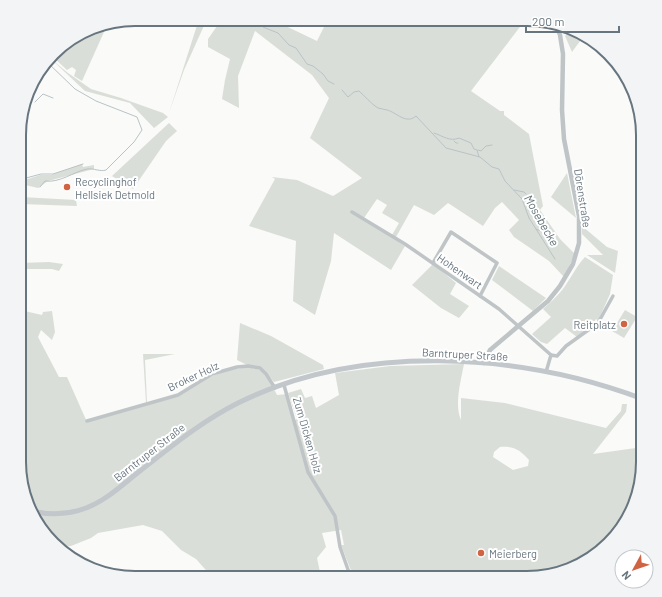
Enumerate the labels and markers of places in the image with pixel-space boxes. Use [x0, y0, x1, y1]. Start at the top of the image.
place label: Recyclinghof Hellsiek Detmold [75, 175, 155, 201]
marker: Recyclinghof Hellsiek Detmold [62, 182, 72, 192]
place label: Reitplatz [574, 318, 616, 331]
marker: Reitplatz [619, 319, 629, 329]
place label: Meierberg [489, 547, 537, 560]
marker: Meierberg [476, 548, 486, 558]

